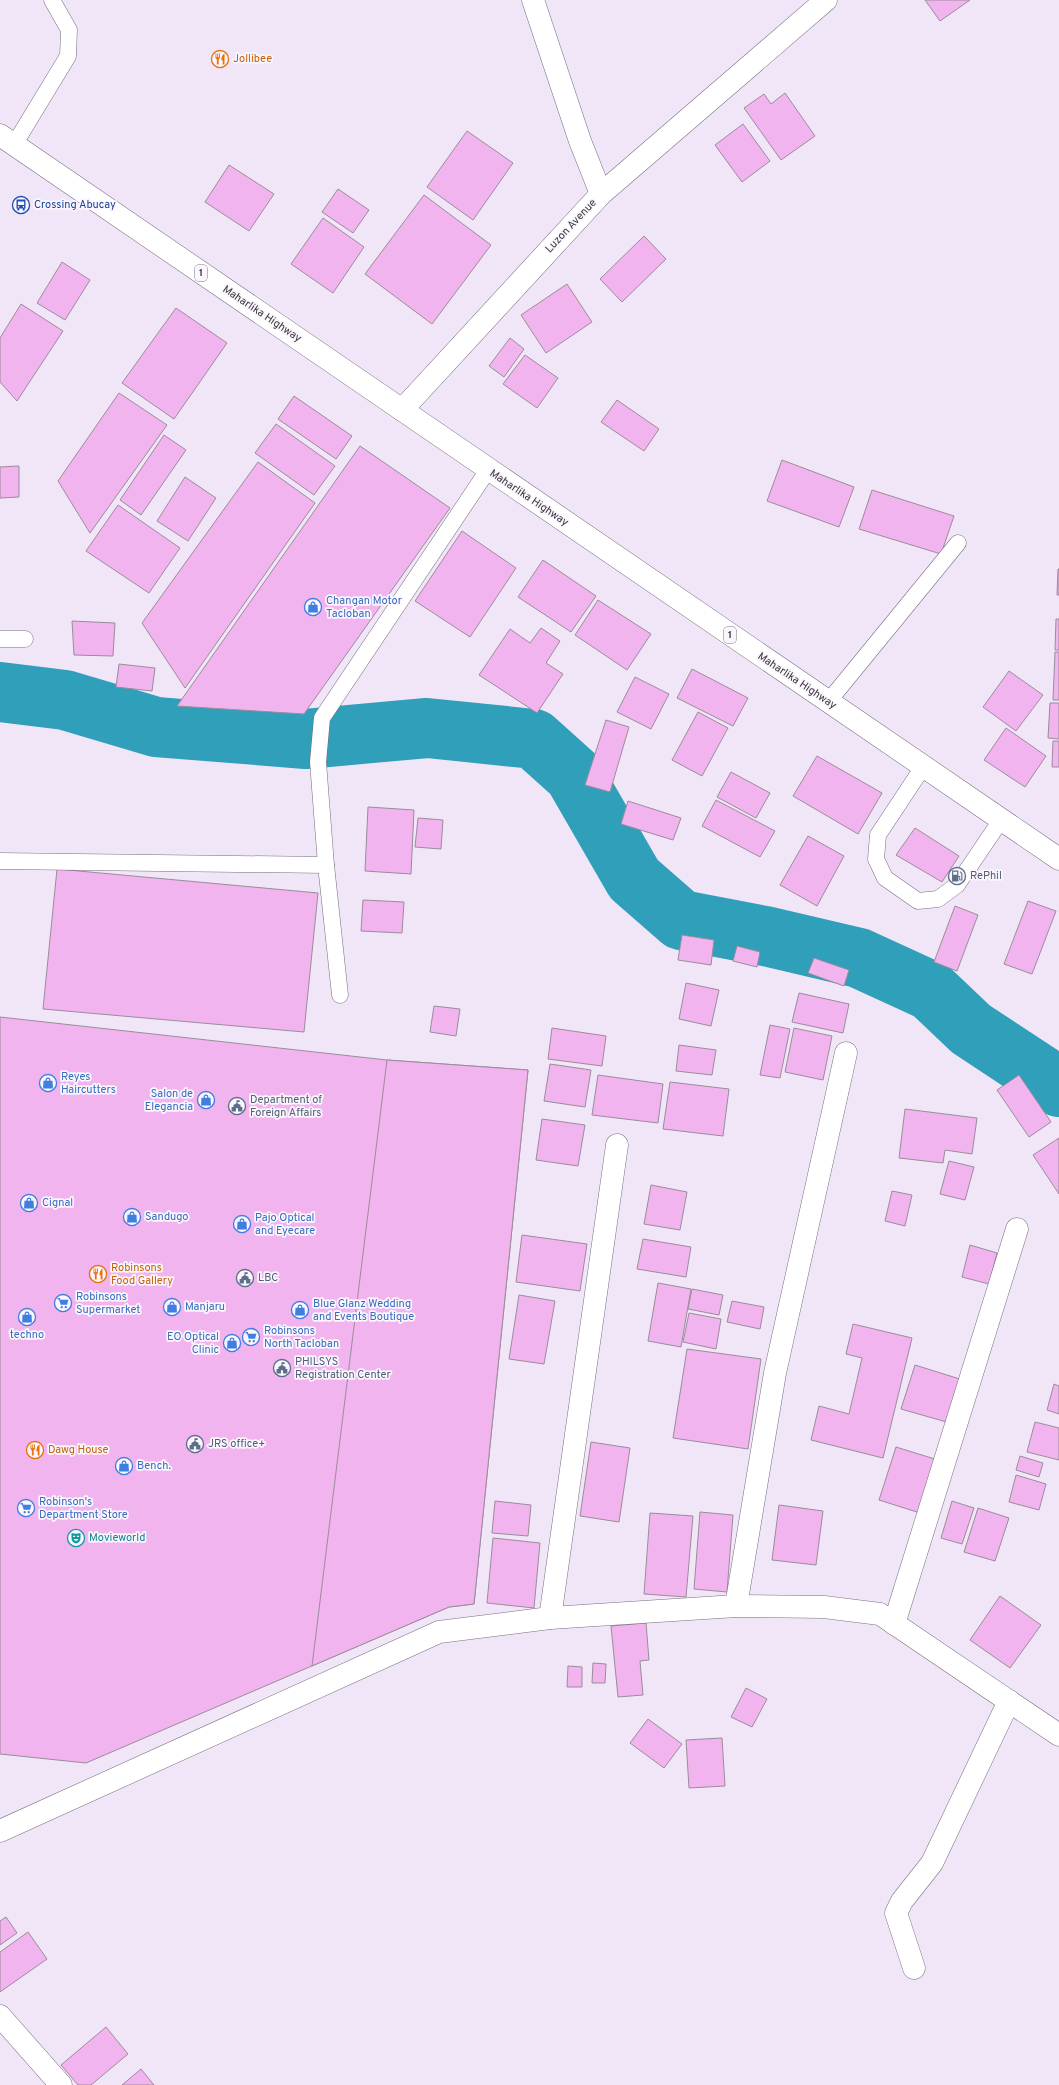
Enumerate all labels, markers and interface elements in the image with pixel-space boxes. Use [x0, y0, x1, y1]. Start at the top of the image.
restaurant icon: Jollibee [210, 49, 230, 69]
place label: Jollibee [233, 52, 272, 66]
bus stop icon: Crossing Abucay [11, 195, 31, 215]
street label: Luzon Avenue [542, 196, 600, 256]
place label: Crossing Abucay [34, 198, 116, 212]
road number: 1 [195, 265, 207, 281]
street label: Maharlika Highway [220, 282, 304, 346]
street label: Maharlika Highway [487, 466, 571, 530]
place label: Changan Motor Tacloban [326, 594, 403, 621]
shop icon: Changan Motor Tacloban [303, 597, 323, 617]
road number: 1 [724, 627, 736, 643]
street label: Maharlika Highway [755, 649, 839, 713]
fuel station icon: RePhil [947, 866, 967, 886]
place label: RePhil [970, 869, 1002, 883]
place label: Reyes Haircutters [61, 1070, 116, 1097]
shop icon: Reyes Haircutters [38, 1073, 58, 1093]
place label: Salon de Elegancia [145, 1087, 193, 1114]
shop icon: Salon de Elegancia [196, 1090, 216, 1110]
place label: Department of Foreign Affairs [250, 1093, 322, 1120]
public building icon: Department of Foreign Affairs [227, 1096, 247, 1116]
shop icon: Cignal [19, 1193, 39, 1213]
place label: Cignal [42, 1196, 73, 1210]
shop icon: Sandugo [122, 1207, 142, 1227]
place label: Sandugo [145, 1210, 188, 1224]
place label: Pajo Optical and Eyecare [255, 1211, 315, 1238]
shop icon: Pajo Optical and Eyecare [232, 1214, 252, 1234]
place label: Robinsons Food Gallery [111, 1261, 173, 1288]
restaurant icon: Robinsons Food Gallery [88, 1264, 108, 1284]
public building icon: LBC [235, 1268, 255, 1288]
place label: LBC [258, 1271, 278, 1285]
place label: Robinsons Supermarket [76, 1290, 141, 1317]
supermarket icon: Robinsons Supermarket [53, 1293, 73, 1313]
shop icon: Manjaru [162, 1297, 182, 1317]
place label: Blue Glanz Wedding and Events Boutique [313, 1297, 414, 1324]
place label: Manjaru [185, 1300, 225, 1314]
shop icon: Blue Glanz Wedding and Events Boutique [290, 1300, 310, 1320]
shop icon: techno [17, 1307, 37, 1327]
place label: Robinsons North Tacloban [264, 1324, 339, 1351]
supermarket icon: Robinsons North Tacloban [241, 1327, 261, 1347]
place label: techno [10, 1328, 44, 1342]
place label: EO Optical Clinic [167, 1330, 219, 1357]
shop icon: EO Optical Clinic [222, 1333, 242, 1353]
place label: PHILSYS Registration Center [295, 1355, 391, 1382]
public building icon: PHILSYS Registration Center [272, 1358, 292, 1378]
public building icon: JRS office+ [185, 1434, 205, 1454]
place label: JRS office+ [208, 1437, 265, 1451]
restaurant icon: Dawg House [25, 1440, 45, 1460]
place label: Dawg House [48, 1443, 109, 1457]
shop icon: Bench. [114, 1456, 134, 1476]
place label: Bench. [137, 1459, 171, 1473]
place label: Robinson's Department Store [39, 1495, 128, 1522]
supermarket icon: Robinson's Department Store [16, 1498, 36, 1518]
theatre icon: Movieworld [66, 1528, 86, 1548]
place label: Movieworld [89, 1531, 145, 1545]

